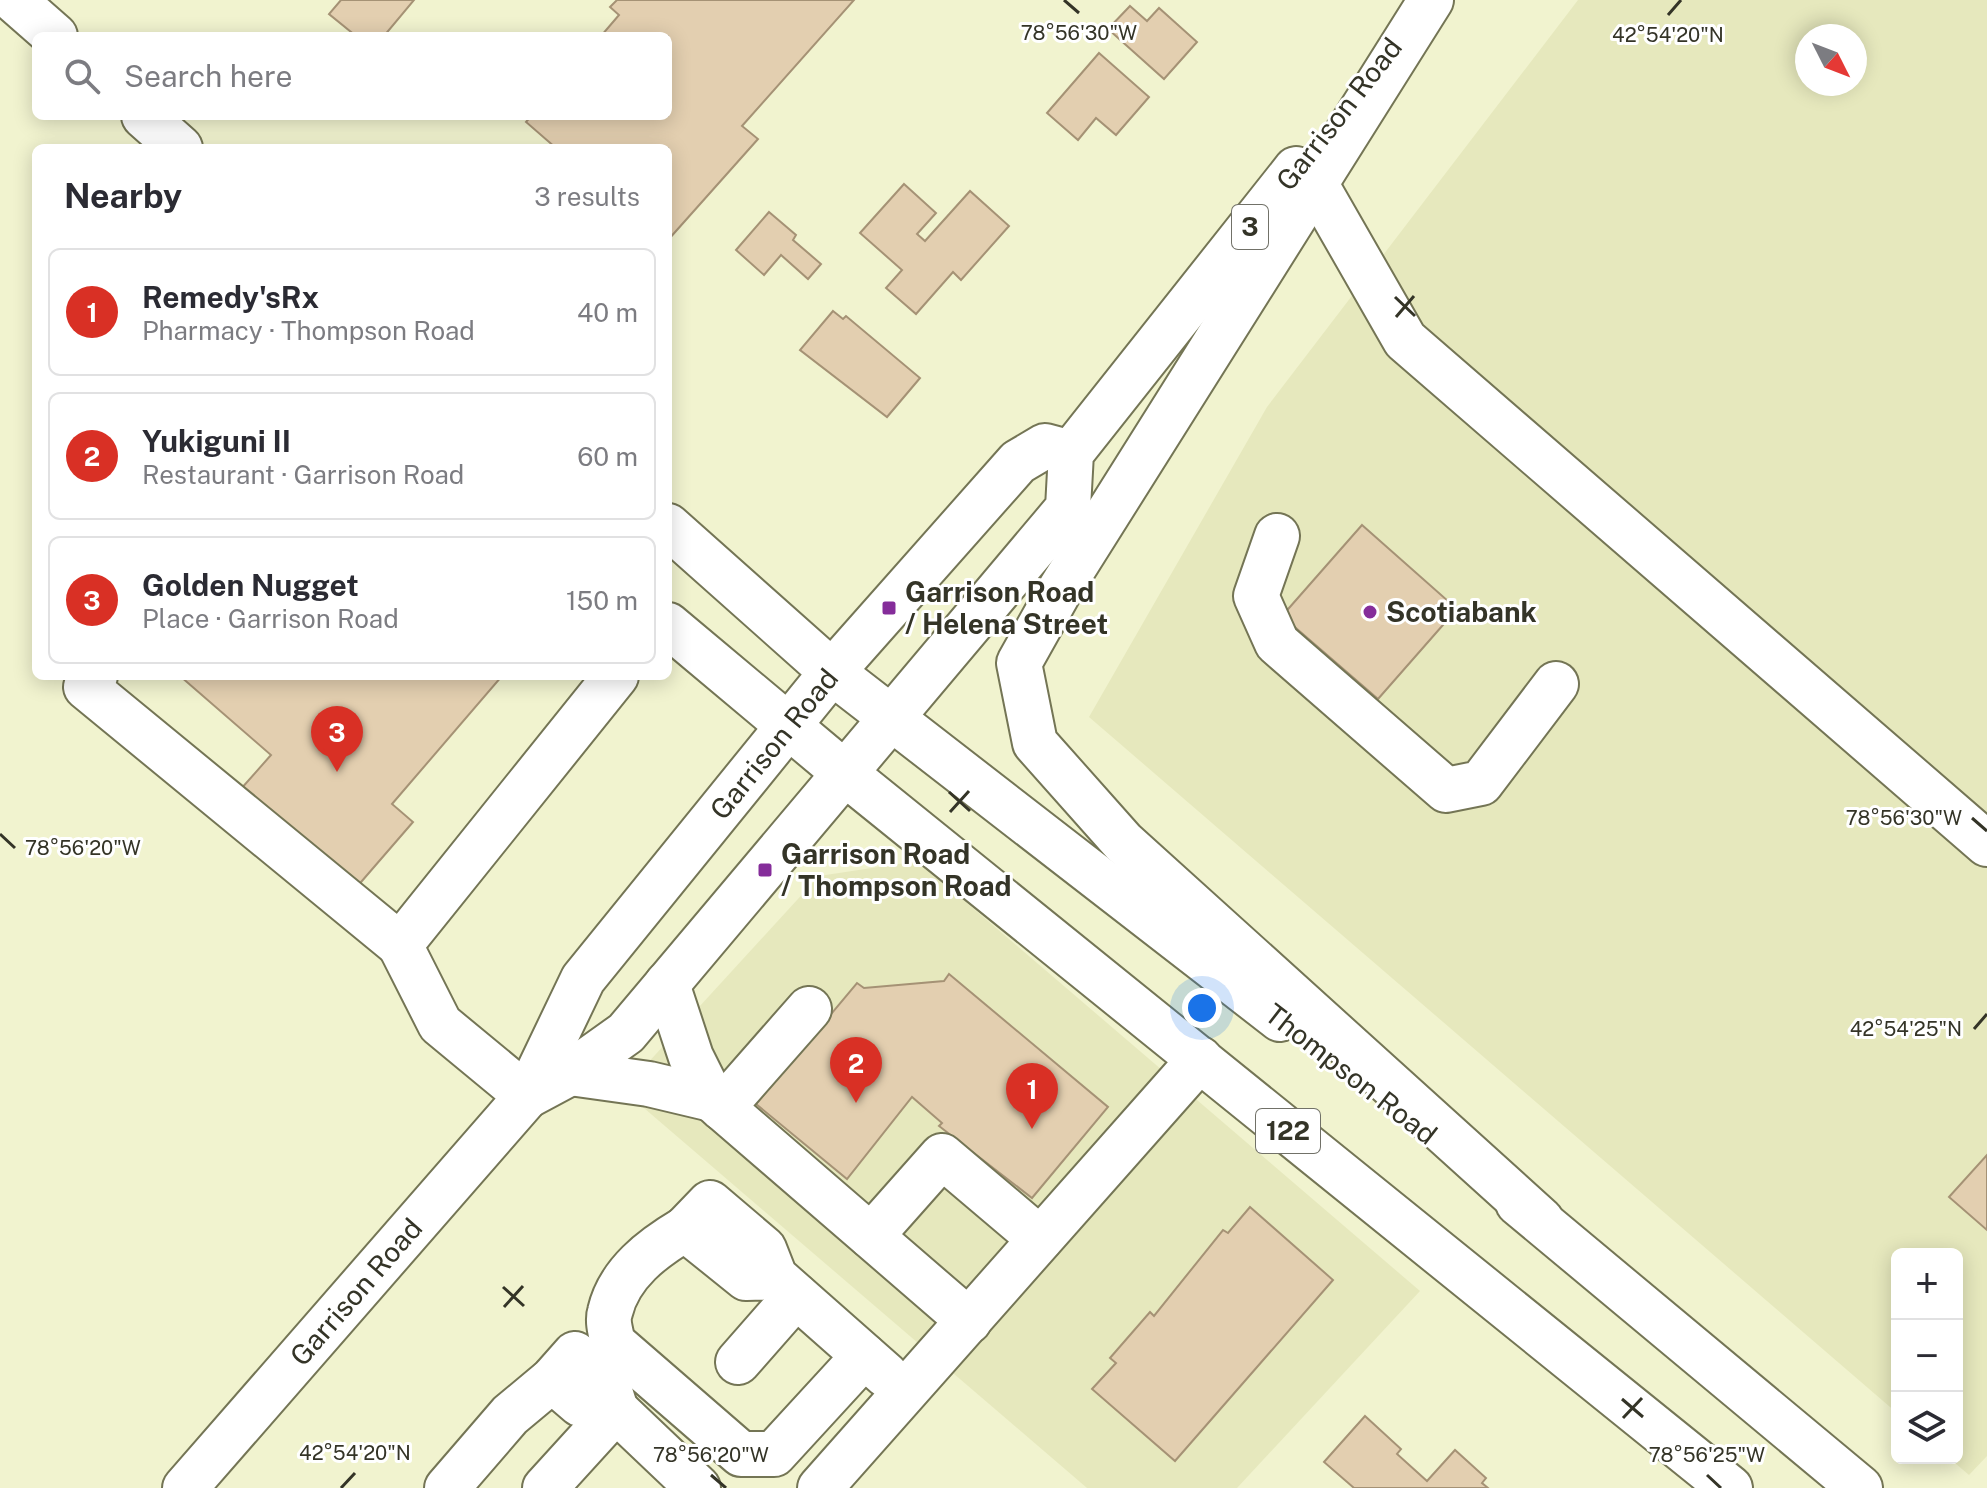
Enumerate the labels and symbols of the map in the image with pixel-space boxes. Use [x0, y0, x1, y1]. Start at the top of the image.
text: 78°56'30"W [1021, 21, 1137, 45]
text: 42°54'20"N [1612, 23, 1724, 47]
north arrow [1795, 24, 1867, 96]
street label: Garrison Road [1269, 31, 1408, 196]
road number: 3 [1232, 205, 1268, 249]
place label: Garrison Road / Helena Street [905, 575, 1108, 640]
place label: Scotiabank [1386, 595, 1537, 628]
marker: Garrison Road / Helena Street [880, 599, 898, 617]
marker: Scotiabank [1361, 603, 1379, 621]
street label: Garrison Road [703, 662, 844, 826]
pin: 3 [311, 706, 363, 772]
text: 78°56'30"W [1846, 806, 1962, 830]
text: 78°56'20"W [25, 836, 141, 860]
place label: Garrison Road / Thompson Road [781, 837, 1012, 902]
marker: Garrison Road / Thompson Road [756, 861, 774, 879]
your location [1182, 988, 1222, 1028]
street label: Thompson Road [1259, 996, 1444, 1151]
text: 42°54'25"N [1850, 1017, 1962, 1041]
pin: 2 [830, 1037, 882, 1103]
pin: 1 [1006, 1063, 1058, 1129]
road number: 122 [1256, 1109, 1320, 1153]
street label: Garrison Road [283, 1211, 428, 1372]
text: 42°54'20"N [299, 1441, 411, 1465]
text: 78°56'20"W [653, 1443, 769, 1467]
text: 78°56'25"W [1649, 1443, 1765, 1467]

